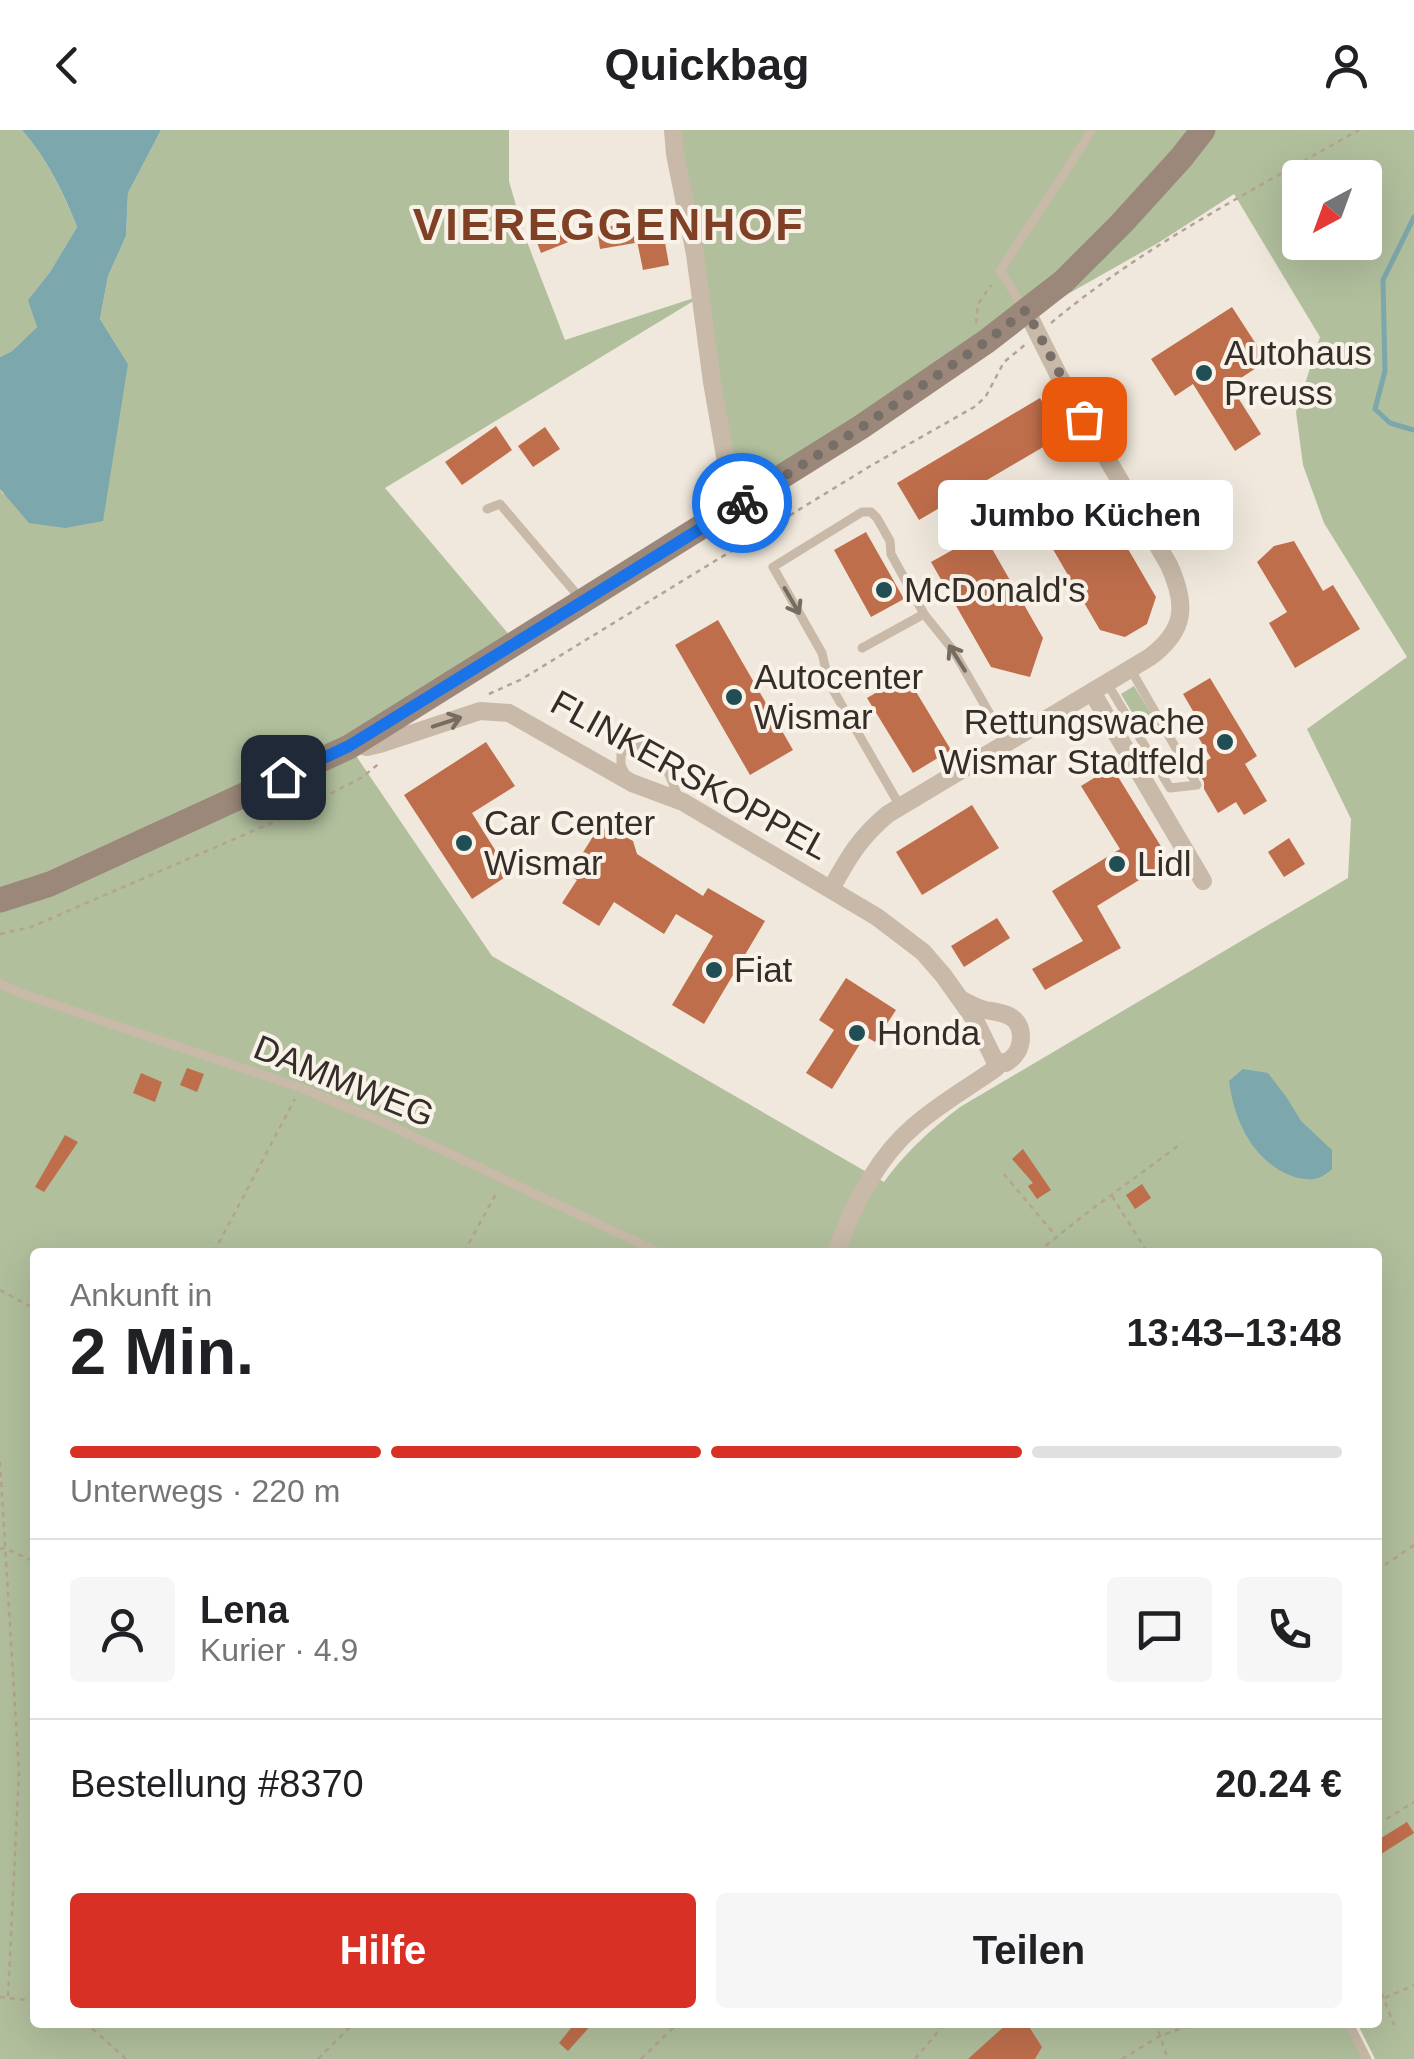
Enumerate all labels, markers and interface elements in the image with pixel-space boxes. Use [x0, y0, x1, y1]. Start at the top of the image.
icon: back [40, 38, 95, 93]
icon: person [1319, 38, 1374, 93]
text: Quickbag [604, 39, 810, 90]
north arrow [1282, 160, 1382, 260]
map controls [1282, 160, 1382, 260]
district label: VIEREGGENHOF [413, 199, 805, 250]
place label: Autohaus Preuss [1224, 333, 1372, 412]
marker: Autohaus Preuss [1193, 362, 1215, 384]
pin [1042, 377, 1127, 462]
icon: bag [1057, 392, 1112, 447]
courier [692, 453, 792, 553]
icon: bike [715, 476, 770, 531]
callout: Jumbo Küchen [936, 479, 1232, 549]
text: Jumbo Küchen [970, 497, 1201, 533]
place label: McDonald's [904, 570, 1086, 609]
marker: McDonald's [873, 579, 895, 601]
one-way arrow [782, 586, 802, 615]
one-way arrow [947, 644, 967, 673]
place label: Autocenter Wismar [754, 657, 924, 736]
street label: FLINKERSKOPPEL [545, 682, 836, 867]
marker: Autocenter Wismar [723, 686, 745, 708]
place label: Rettungswache Wismar Stadtfeld [939, 702, 1205, 781]
one-way arrow [430, 712, 462, 730]
marker: Rettungswache Wismar Stadtfeld [1214, 731, 1236, 753]
pin [241, 735, 326, 820]
icon: home [256, 750, 311, 805]
place label: Car Center Wismar [484, 803, 656, 882]
marker: Car Center Wismar [453, 832, 475, 854]
place label: Lidl [1137, 844, 1191, 883]
marker: Lidl [1106, 853, 1128, 875]
place label: Fiat [734, 950, 793, 989]
marker: Fiat [703, 959, 725, 981]
place label: Honda [877, 1013, 981, 1052]
marker: Honda [846, 1022, 868, 1044]
street label: DAMMWEG [249, 1027, 440, 1134]
text: Ankunft in [70, 1277, 212, 1313]
text: 13:43–13:48 [1126, 1312, 1342, 1354]
text: 2 Min. [70, 1315, 254, 1388]
text: Unterwegs · 220 m [70, 1473, 340, 1509]
button: person [70, 1577, 175, 1682]
button: chat [1107, 1577, 1212, 1682]
button: phone [1237, 1577, 1342, 1682]
text: Lena [200, 1589, 289, 1631]
text: Kurier · 4.9 [200, 1632, 358, 1668]
text: Bestellung #8370 [70, 1763, 364, 1805]
text: 20.24 € [1215, 1763, 1342, 1805]
button: Hilfe [70, 1893, 696, 2008]
button: Teilen [716, 1893, 1342, 2008]

